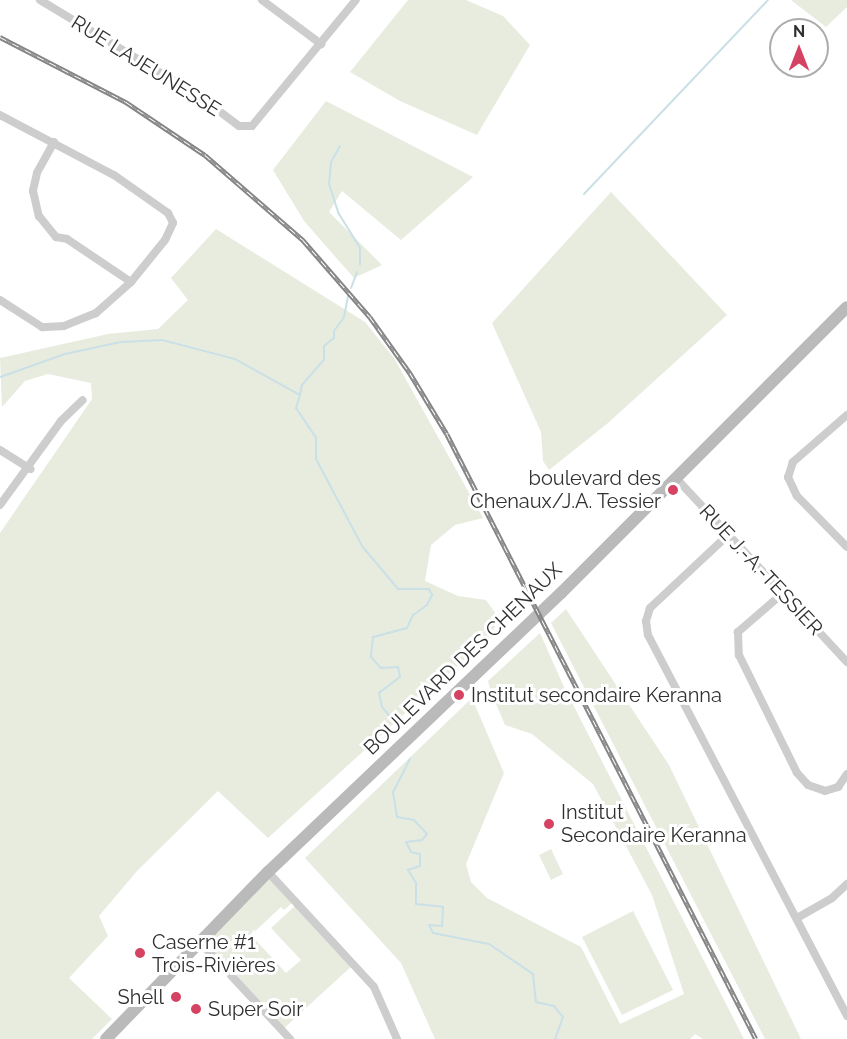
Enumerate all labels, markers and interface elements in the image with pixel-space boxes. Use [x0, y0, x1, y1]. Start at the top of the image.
street label: RUE LAJEUNESSE [67, 10, 225, 122]
north arrow [769, 18, 829, 78]
text: N [793, 22, 805, 41]
place label: boulevard des Chenaux/J.A. Tessier [469, 466, 661, 513]
marker: boulevard des Chenaux/J.A. Tessier [666, 483, 680, 497]
street label: RUE J.-A.-TESSIER [694, 500, 828, 640]
street label: BOULEVARD DES CHENAUX [359, 558, 567, 760]
place label: Institut secondaire Keranna [471, 683, 722, 707]
marker: Institut secondaire Keranna [452, 688, 466, 702]
place label: Institut Secondaire Keranna [561, 801, 747, 848]
marker: Institut Secondaire Keranna [542, 817, 556, 831]
place label: Caserne #1 Trois-Rivières [152, 930, 276, 977]
marker: Caserne #1 Trois-Rivières [133, 946, 147, 960]
place label: Shell [118, 985, 164, 1009]
marker: Shell [169, 990, 183, 1004]
place label: Super Soir [208, 997, 304, 1021]
marker: Super Soir [189, 1002, 203, 1016]

